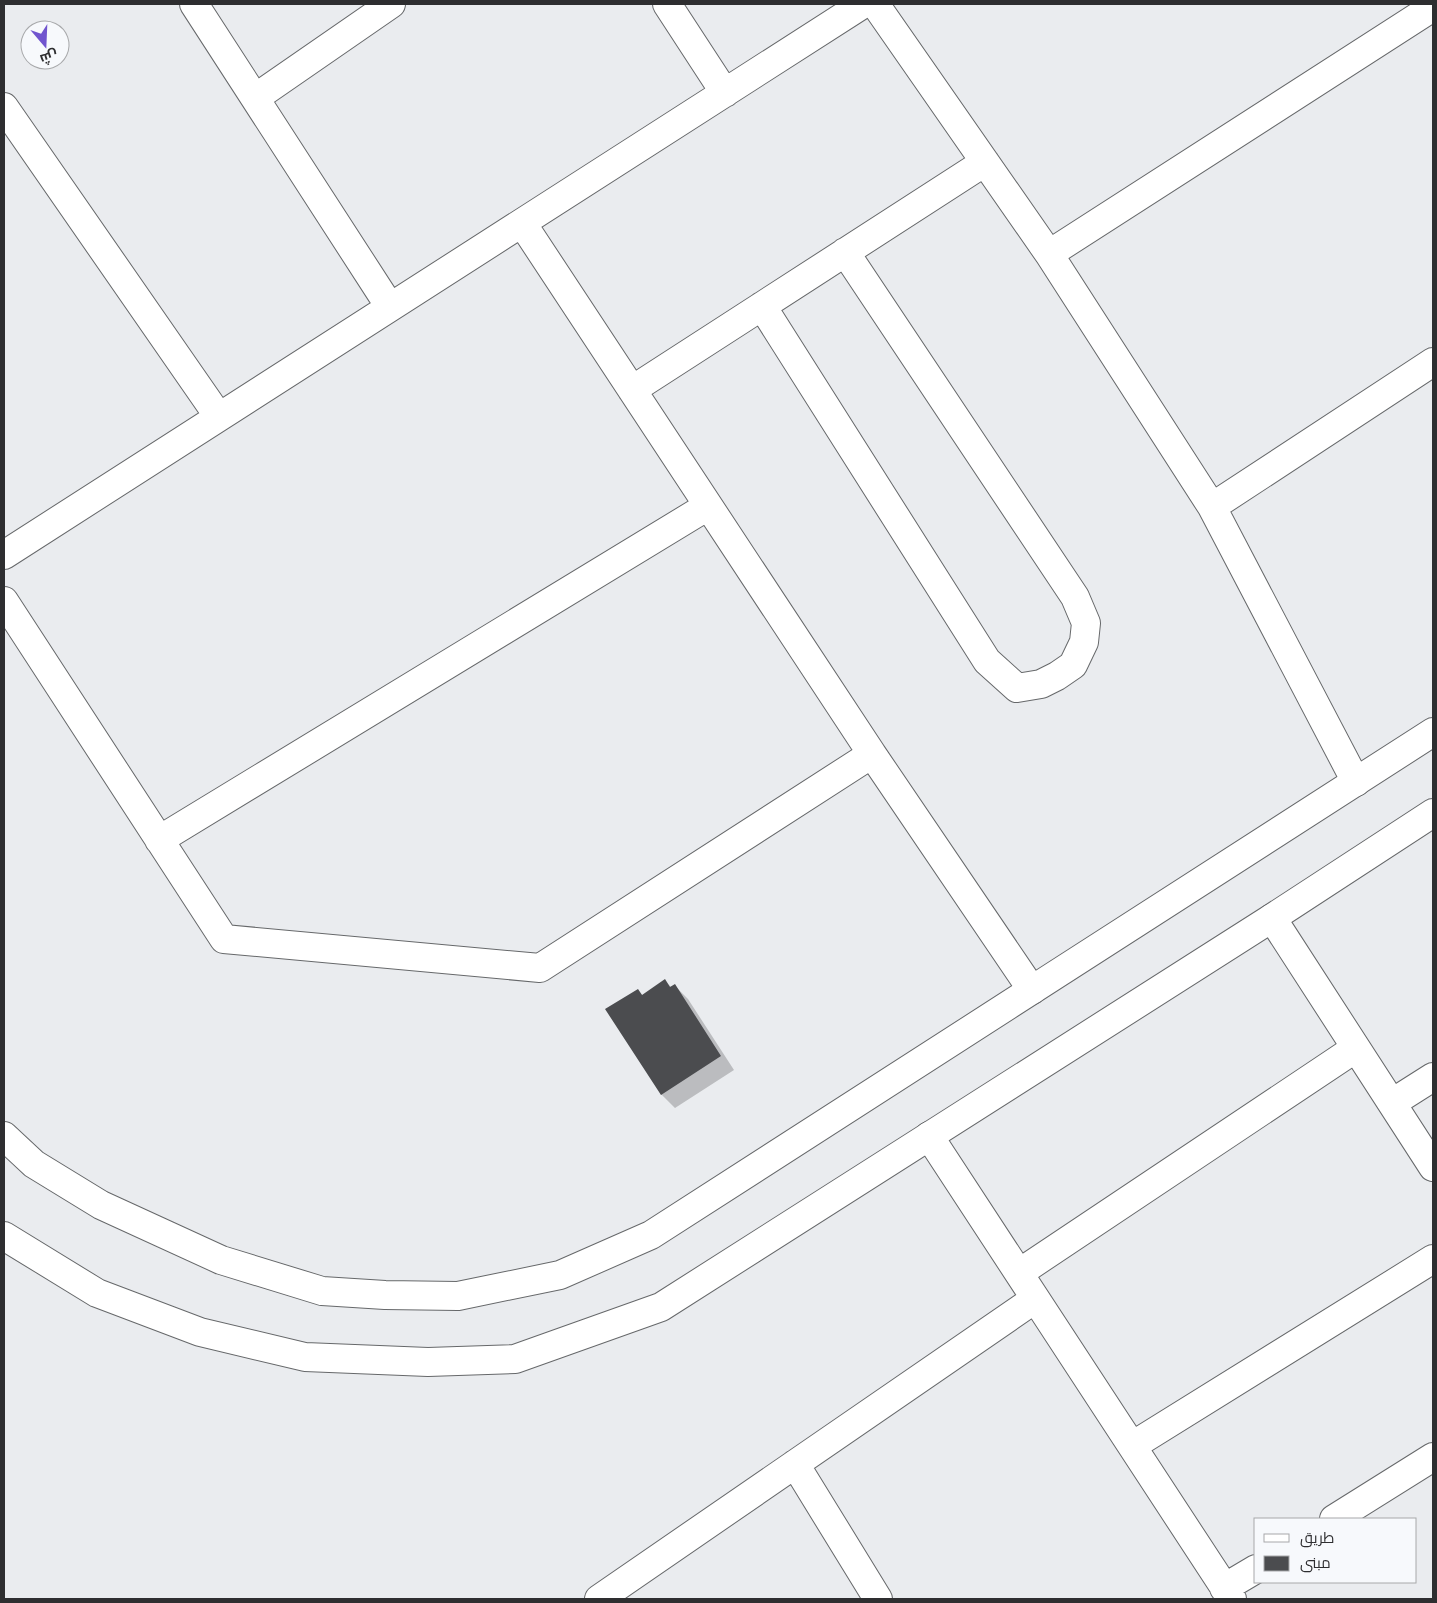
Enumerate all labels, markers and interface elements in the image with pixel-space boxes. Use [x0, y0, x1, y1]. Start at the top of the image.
north arrow [20, 20, 70, 70]
text: ش [38, 46, 61, 69]
legend [1254, 1518, 1417, 1583]
text: طريق [1300, 1528, 1334, 1548]
text: مبنى [1300, 1553, 1331, 1573]

